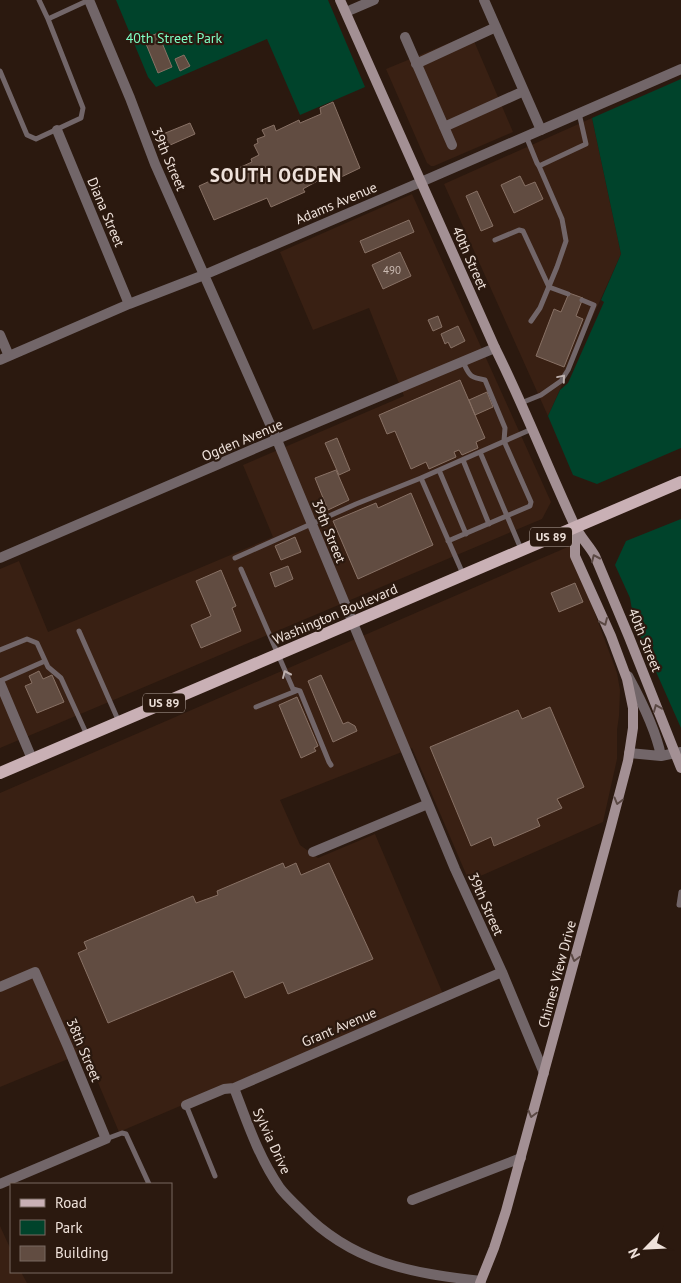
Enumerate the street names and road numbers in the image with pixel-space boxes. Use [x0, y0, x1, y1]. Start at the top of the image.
street label: 39th Street [148, 125, 191, 194]
street label: Diana Street [83, 174, 129, 250]
street label: Adams Avenue [292, 178, 380, 228]
street label: 40th Street [448, 224, 492, 293]
street label: Ogden Avenue [199, 415, 285, 465]
street label: 39th Street [308, 496, 350, 566]
road number: US 89 [530, 528, 572, 546]
street label: Washington Boulevard [270, 580, 400, 648]
street label: 40th Street [624, 605, 666, 675]
road number: US 89 [143, 694, 185, 712]
street label: 39th Street [464, 870, 508, 939]
street label: Chimes View Drive [534, 918, 580, 1030]
street label: Grant Avenue [299, 1003, 379, 1051]
street label: 38th Street [63, 1016, 106, 1085]
street label: Sylvia Drive [249, 1105, 295, 1177]

